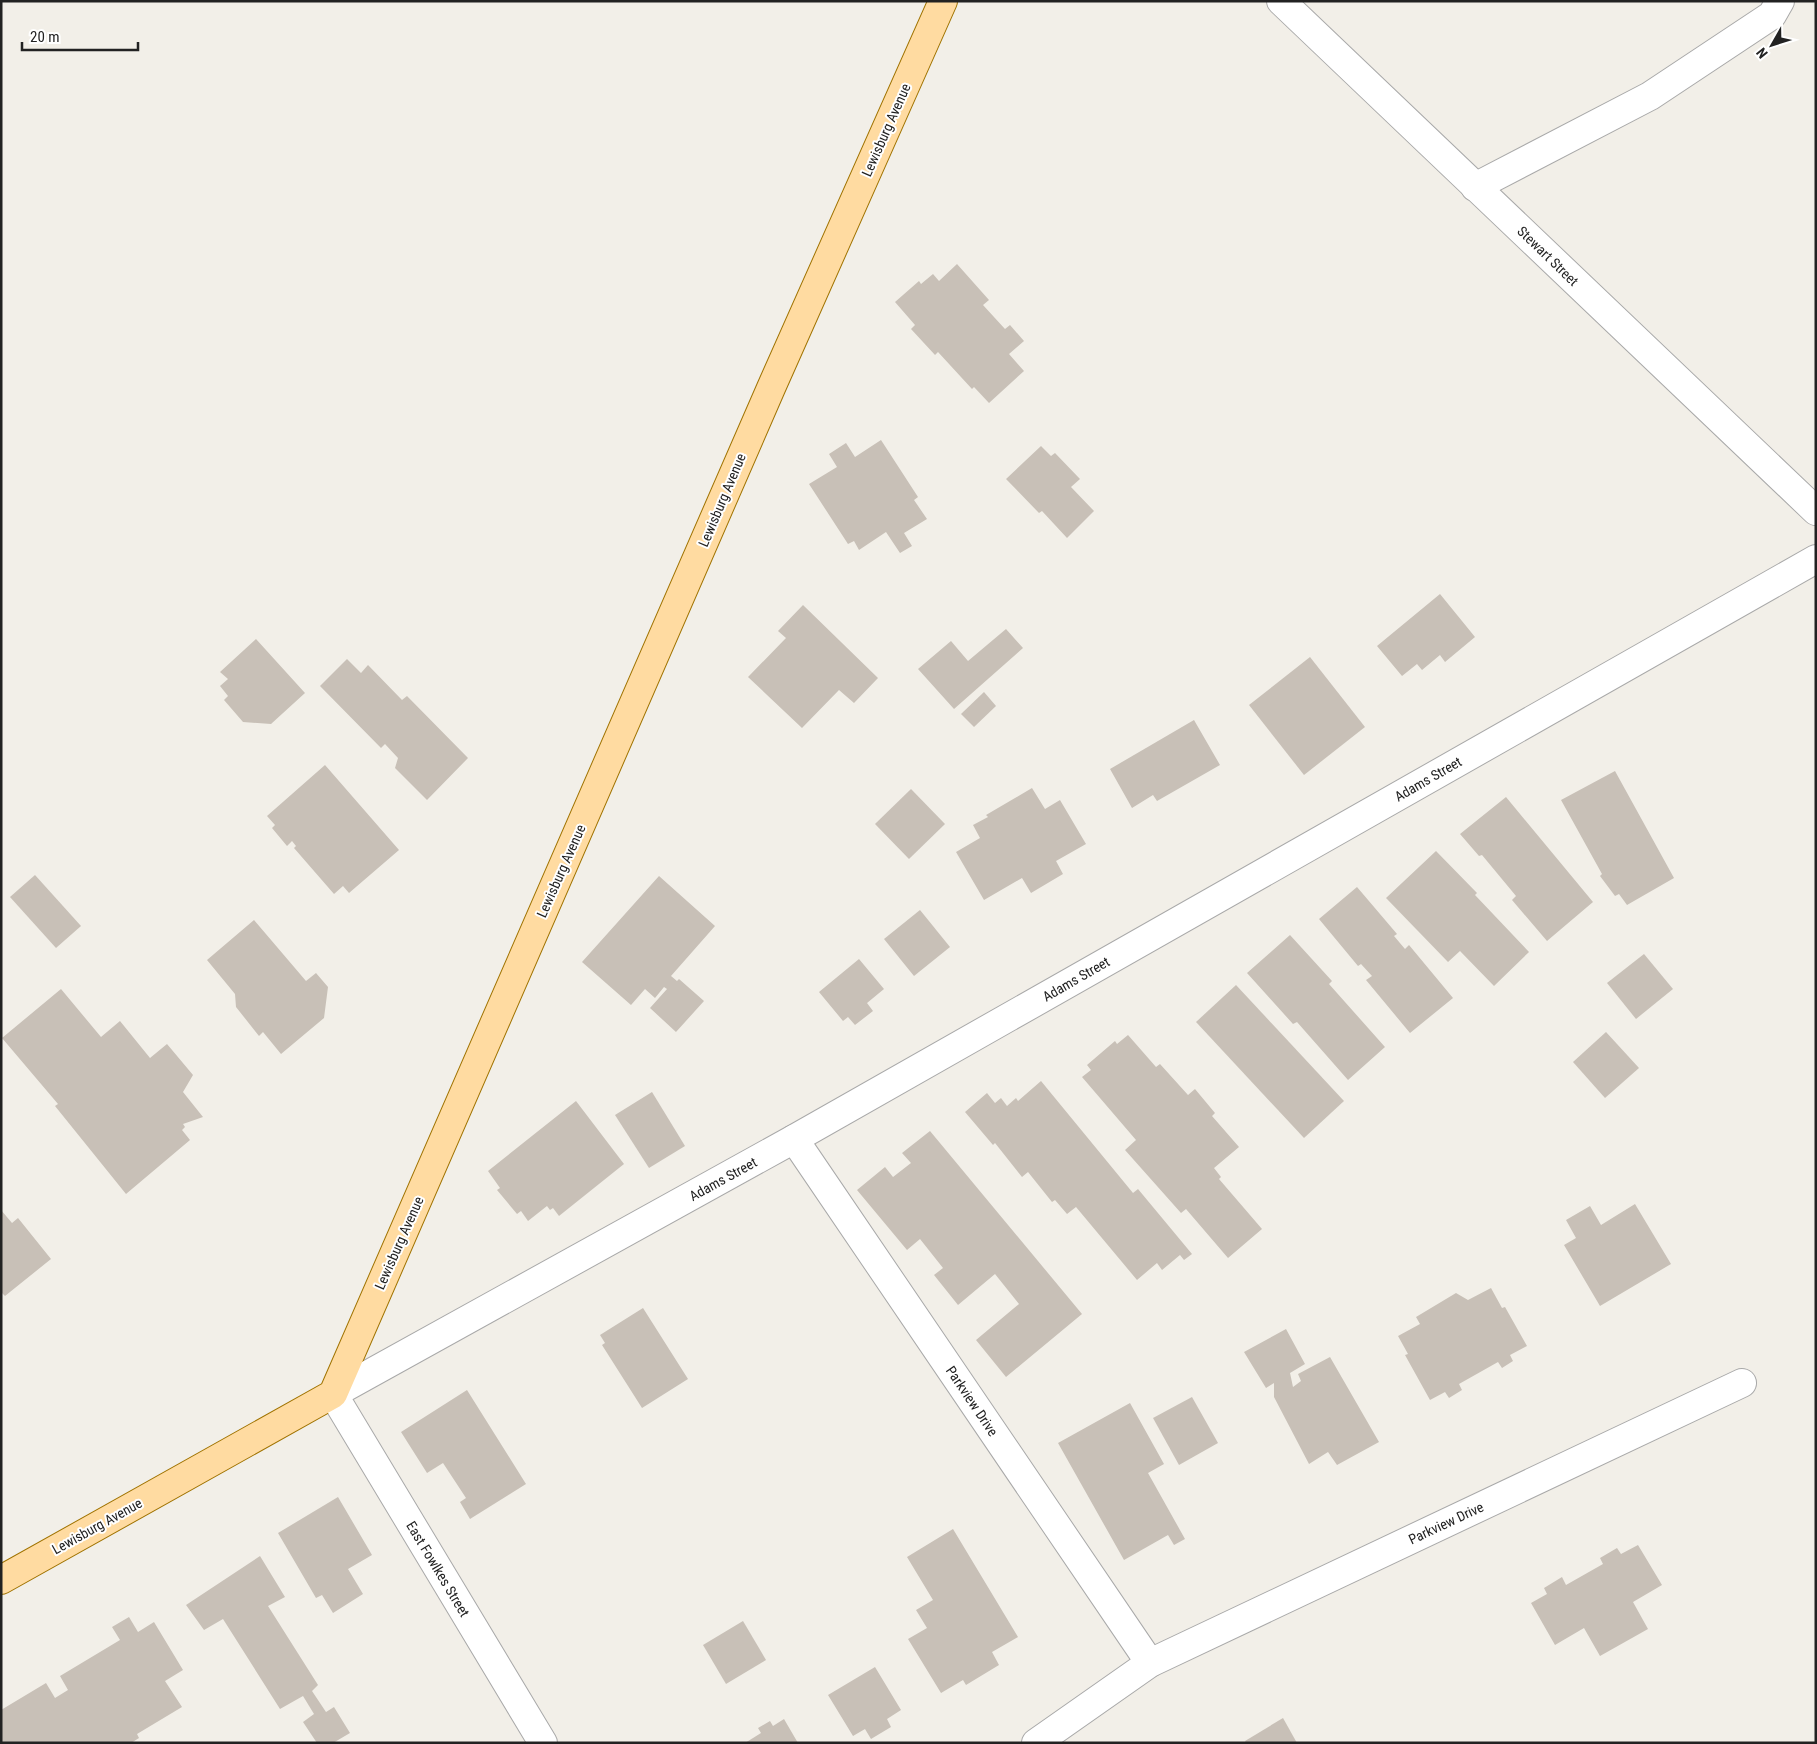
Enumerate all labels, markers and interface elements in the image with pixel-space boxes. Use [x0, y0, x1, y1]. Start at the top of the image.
scale bar [22, 20, 139, 52]
north arrow [1747, 20, 1797, 70]
text: 20 m [30, 28, 60, 46]
text: N [1753, 45, 1771, 62]
street label: Lewisburg Avenue [858, 81, 914, 179]
street label: Stewart Street [1514, 223, 1582, 289]
street label: Lewisburg Avenue [695, 450, 749, 549]
street label: Adams Street [1392, 753, 1464, 805]
street label: Lewisburg Avenue [533, 822, 589, 920]
street label: Adams Street [1040, 953, 1112, 1005]
street label: Adams Street [686, 1154, 760, 1204]
street label: Lewisburg Avenue [371, 1194, 427, 1292]
street label: Parkview Drive [943, 1363, 1002, 1439]
street label: Lewisburg Avenue [49, 1495, 145, 1557]
street label: Parkview Drive [1406, 1498, 1486, 1547]
street label: East Fowlkes Street [403, 1518, 473, 1620]

